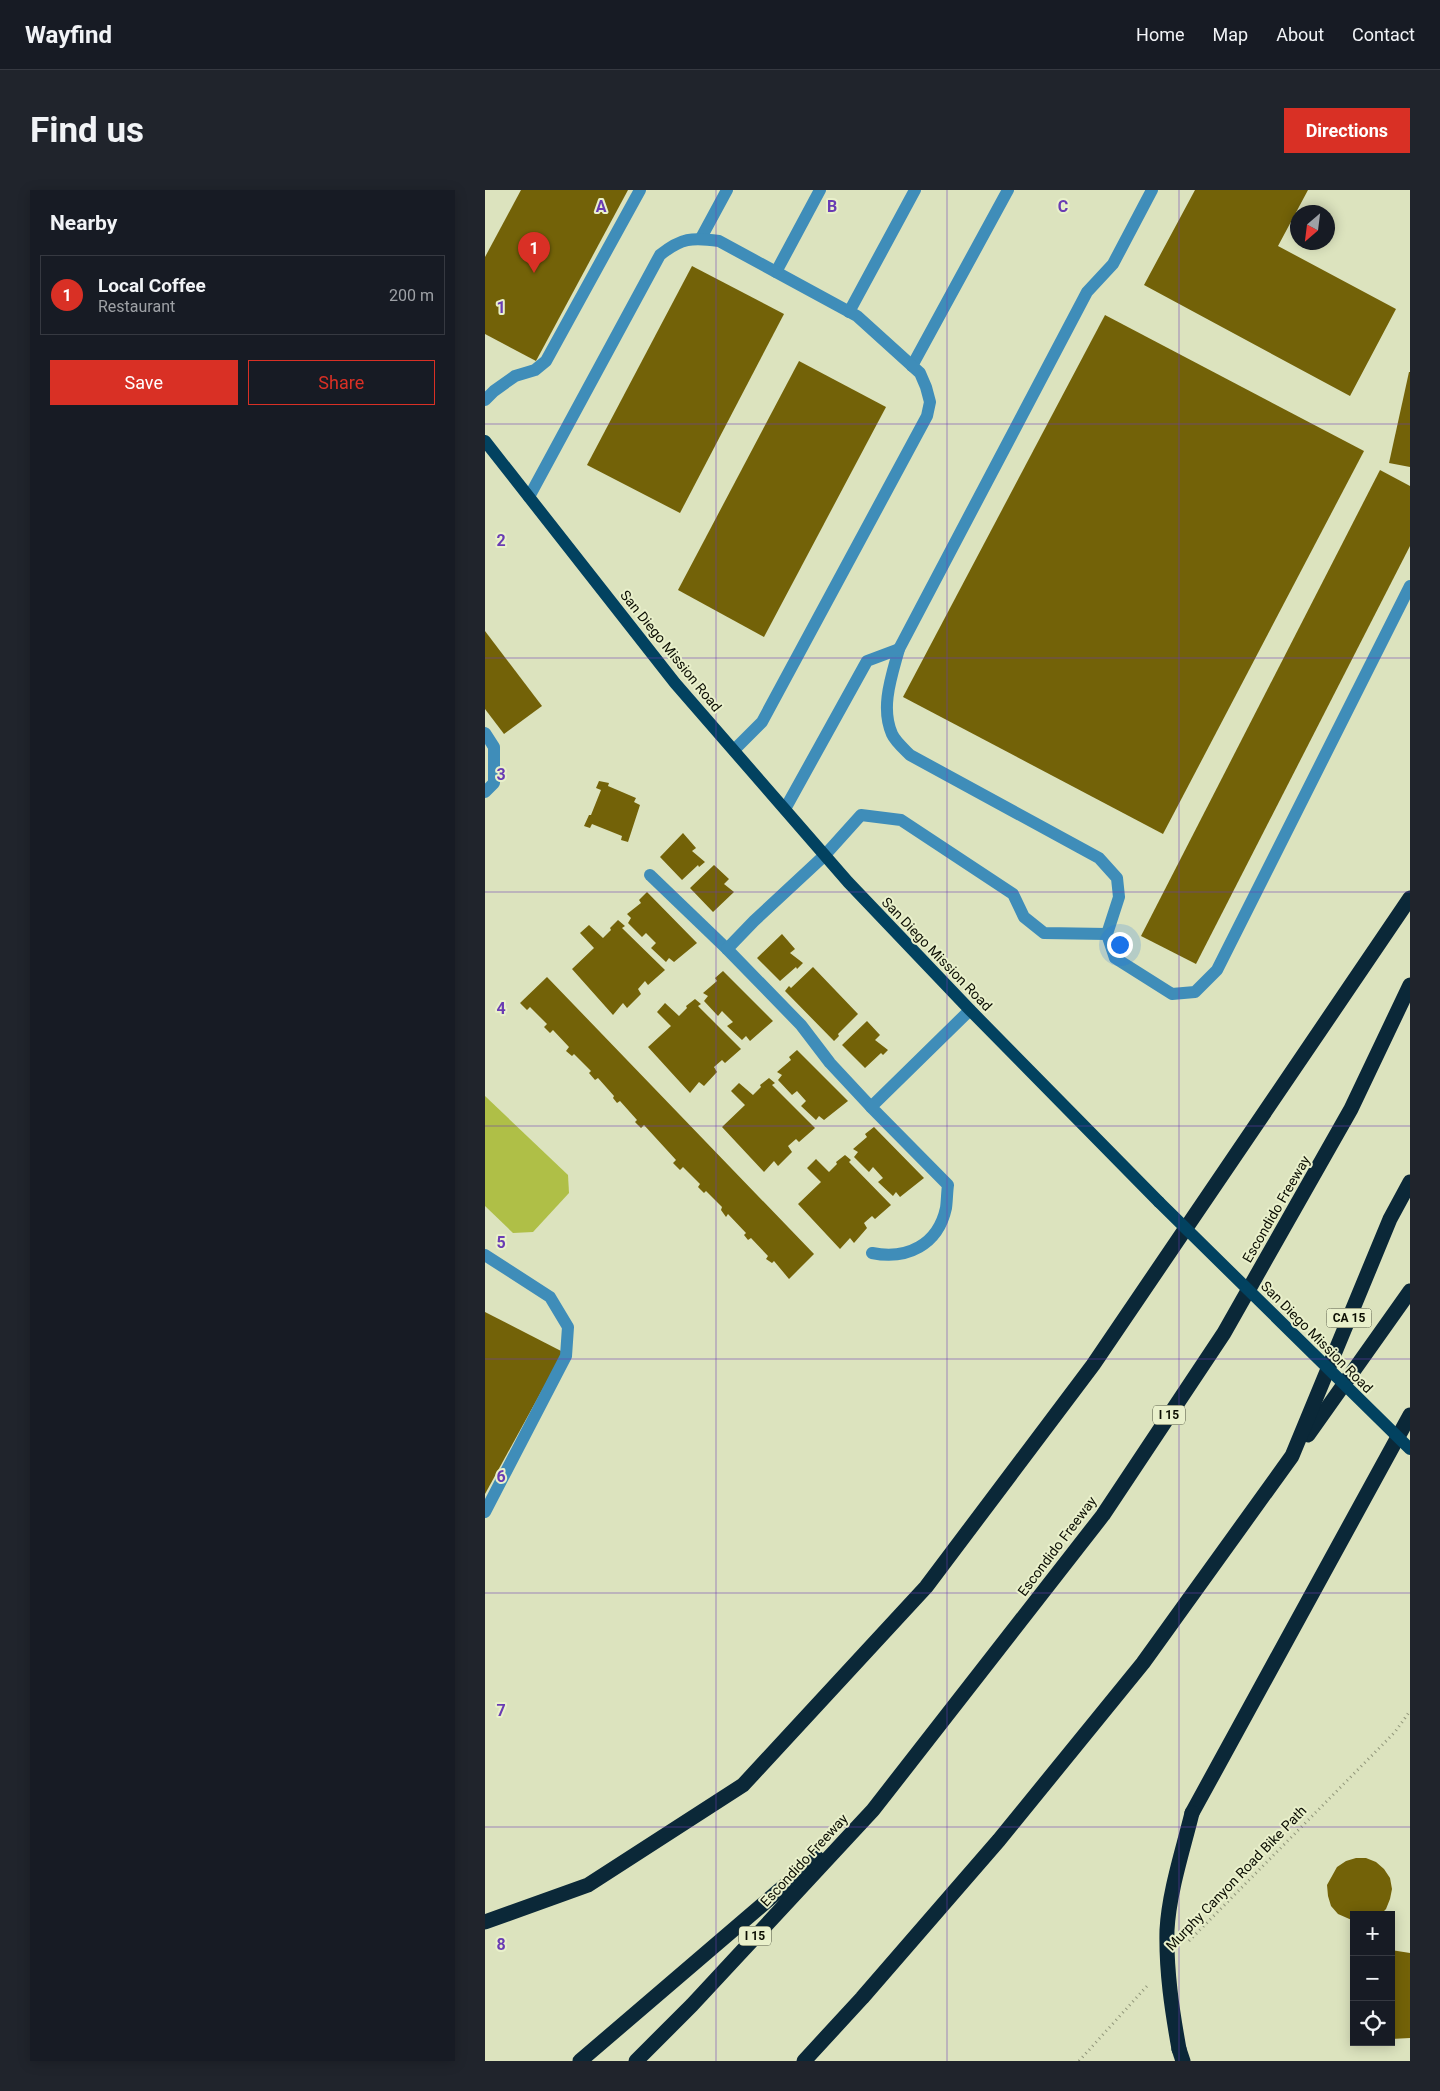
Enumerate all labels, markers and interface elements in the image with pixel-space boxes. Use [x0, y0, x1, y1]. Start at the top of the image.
text: Wayfind [25, 21, 112, 49]
text: Home [1136, 24, 1185, 45]
text: Map [1213, 24, 1248, 45]
text: About [1276, 24, 1324, 45]
text: Contact [1352, 24, 1415, 45]
button: Directions [1284, 108, 1410, 153]
text: Find us [30, 110, 144, 151]
text: A [596, 197, 607, 216]
text: B [827, 197, 837, 216]
text: C [1058, 197, 1068, 216]
north arrow [1290, 205, 1335, 250]
text: Nearby [50, 211, 117, 235]
pin: 1 [518, 232, 550, 273]
text: Local Coffee [98, 274, 206, 297]
text: 1 [62, 286, 72, 305]
text: 200 m [389, 286, 434, 305]
text: Restaurant [98, 297, 175, 316]
text: 1 [496, 298, 506, 317]
button: Save [50, 360, 238, 405]
button: Share [248, 360, 435, 405]
text: 2 [496, 531, 506, 550]
street label: San Diego Mission Road [617, 587, 725, 715]
text: 3 [496, 765, 506, 784]
street label: San Diego Mission Road [879, 894, 995, 1014]
your location [1107, 932, 1133, 958]
text: 4 [496, 999, 506, 1018]
street label: Escondido Freeway [1239, 1152, 1313, 1265]
text: 5 [496, 1233, 506, 1252]
street label: San Diego Mission Road [1258, 1278, 1376, 1396]
road number: CA 15 [1327, 1308, 1371, 1328]
road number: I 15 [1153, 1406, 1185, 1424]
text: 6 [496, 1467, 506, 1486]
street label: Escondido Freeway [1014, 1493, 1100, 1599]
text: 7 [496, 1701, 506, 1720]
street label: Murphy Canyon Road Bike Path [1163, 1802, 1309, 1954]
street label: Escondido Freeway [757, 1810, 851, 1910]
map controls [1350, 1911, 1395, 2046]
button: + [1350, 1911, 1395, 1956]
road number: I 15 [739, 1926, 771, 1945]
text: 8 [496, 1935, 506, 1954]
button: − [1350, 1956, 1395, 2001]
button: locate [1350, 2001, 1395, 2046]

